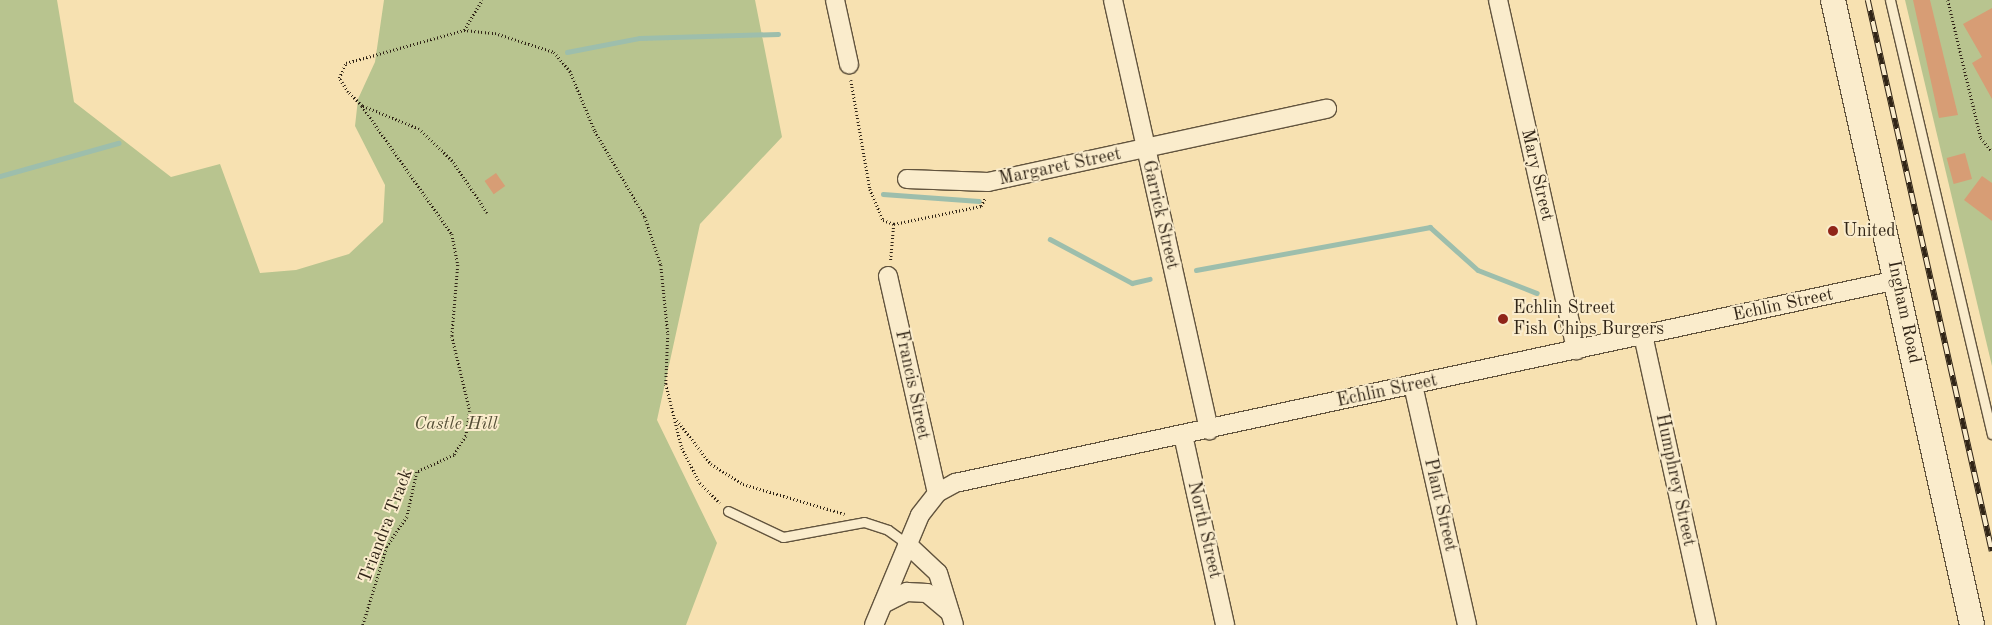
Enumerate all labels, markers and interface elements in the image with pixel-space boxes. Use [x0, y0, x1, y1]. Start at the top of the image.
street label: Mary Street [1516, 127, 1558, 223]
street label: Margaret Street [997, 143, 1123, 191]
street label: Garrick Street [1137, 158, 1183, 272]
place label: United [1843, 220, 1896, 242]
marker: United [1827, 225, 1839, 237]
street label: Ingham Road [1883, 259, 1925, 365]
street label: Echlin Street [1731, 284, 1835, 326]
place label: Echlin Street Fish Chips Burgers [1513, 298, 1664, 340]
marker: Echlin Street Fish Chips Burgers [1497, 313, 1509, 325]
street label: Francis Street [890, 328, 934, 442]
street label: Echlin Street [1335, 370, 1439, 412]
street label: Humphrey Street [1650, 412, 1700, 548]
park label: Castle Hill [414, 413, 498, 435]
street label: Plant Street [1419, 456, 1461, 554]
street label: Triandra Track [354, 466, 418, 586]
street label: North Street [1182, 479, 1226, 581]

